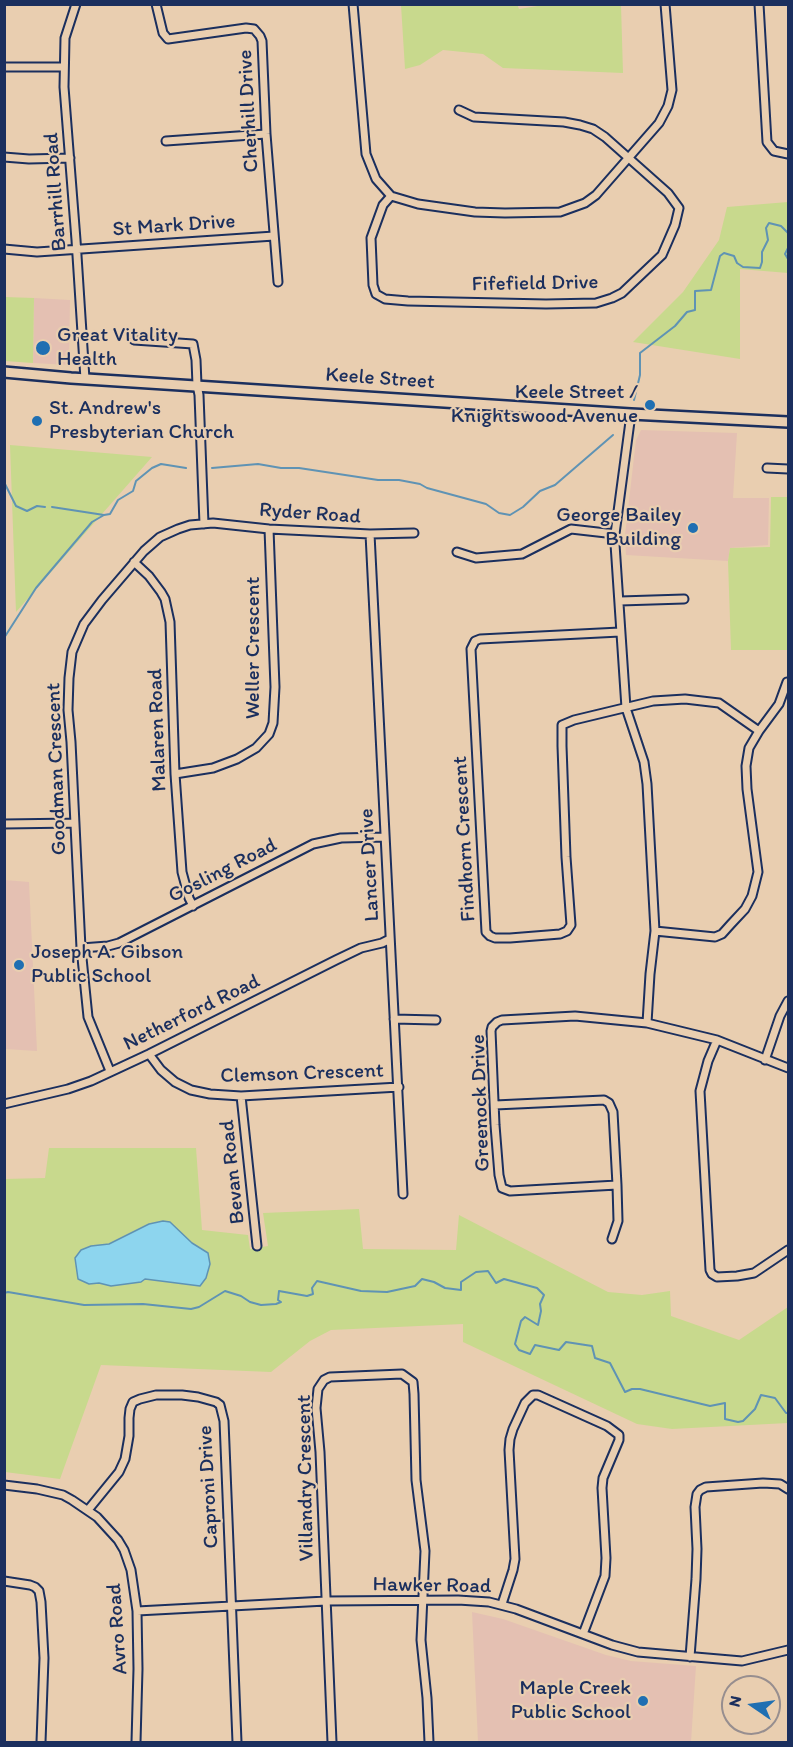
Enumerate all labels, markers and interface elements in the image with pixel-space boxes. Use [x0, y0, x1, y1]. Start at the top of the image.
street label: Cherhill Drive [233, 49, 265, 173]
street label: Barrhill Road [39, 132, 73, 252]
street label: St Mark Drive [112, 209, 236, 243]
street label: Fifefield Drive [471, 270, 599, 298]
place label: Great Vitality Health [57, 323, 178, 373]
marker: Great Vitality Health [34, 339, 52, 357]
street label: Keele Street [324, 363, 436, 395]
place label: Keele Street / Knightswood Avenue [451, 380, 638, 430]
place label: St. Andrew's Presbyterian Church [49, 396, 234, 446]
marker: Keele Street / Knightswood Avenue [643, 398, 657, 412]
marker: St. Andrew's Presbyterian Church [30, 414, 44, 428]
street label: Ryder Road [258, 498, 362, 530]
place label: George Bailey Building [556, 503, 681, 553]
marker: George Bailey Building [686, 521, 700, 535]
street label: Weller Crescent [241, 577, 267, 719]
street label: Malaren Road [143, 668, 173, 792]
street label: Goodman Crescent [41, 682, 73, 856]
street label: Findhorn Crescent [448, 756, 482, 922]
street label: Lancer Drive [354, 808, 386, 922]
street label: Gosling Road [164, 833, 282, 909]
place label: Joseph A. Gibson Public School [31, 940, 183, 990]
marker: Joseph A. Gibson Public School [12, 958, 26, 972]
street label: Netherford Road [119, 969, 265, 1057]
street label: Greenock Drive [466, 1034, 496, 1172]
street label: Clemson Crescent [220, 1059, 384, 1089]
street label: Bevan Road [215, 1119, 251, 1225]
street label: Villandry Crescent [292, 1394, 320, 1562]
street label: Caproni Drive [193, 1425, 225, 1549]
street label: Hawker Road [372, 1572, 492, 1600]
street label: Avro Road [102, 1582, 134, 1676]
north arrow [721, 1675, 781, 1735]
place label: Maple Creek Public School [511, 1676, 631, 1726]
marker: Maple Creek Public School [636, 1694, 650, 1708]
text: N [724, 1694, 745, 1709]

